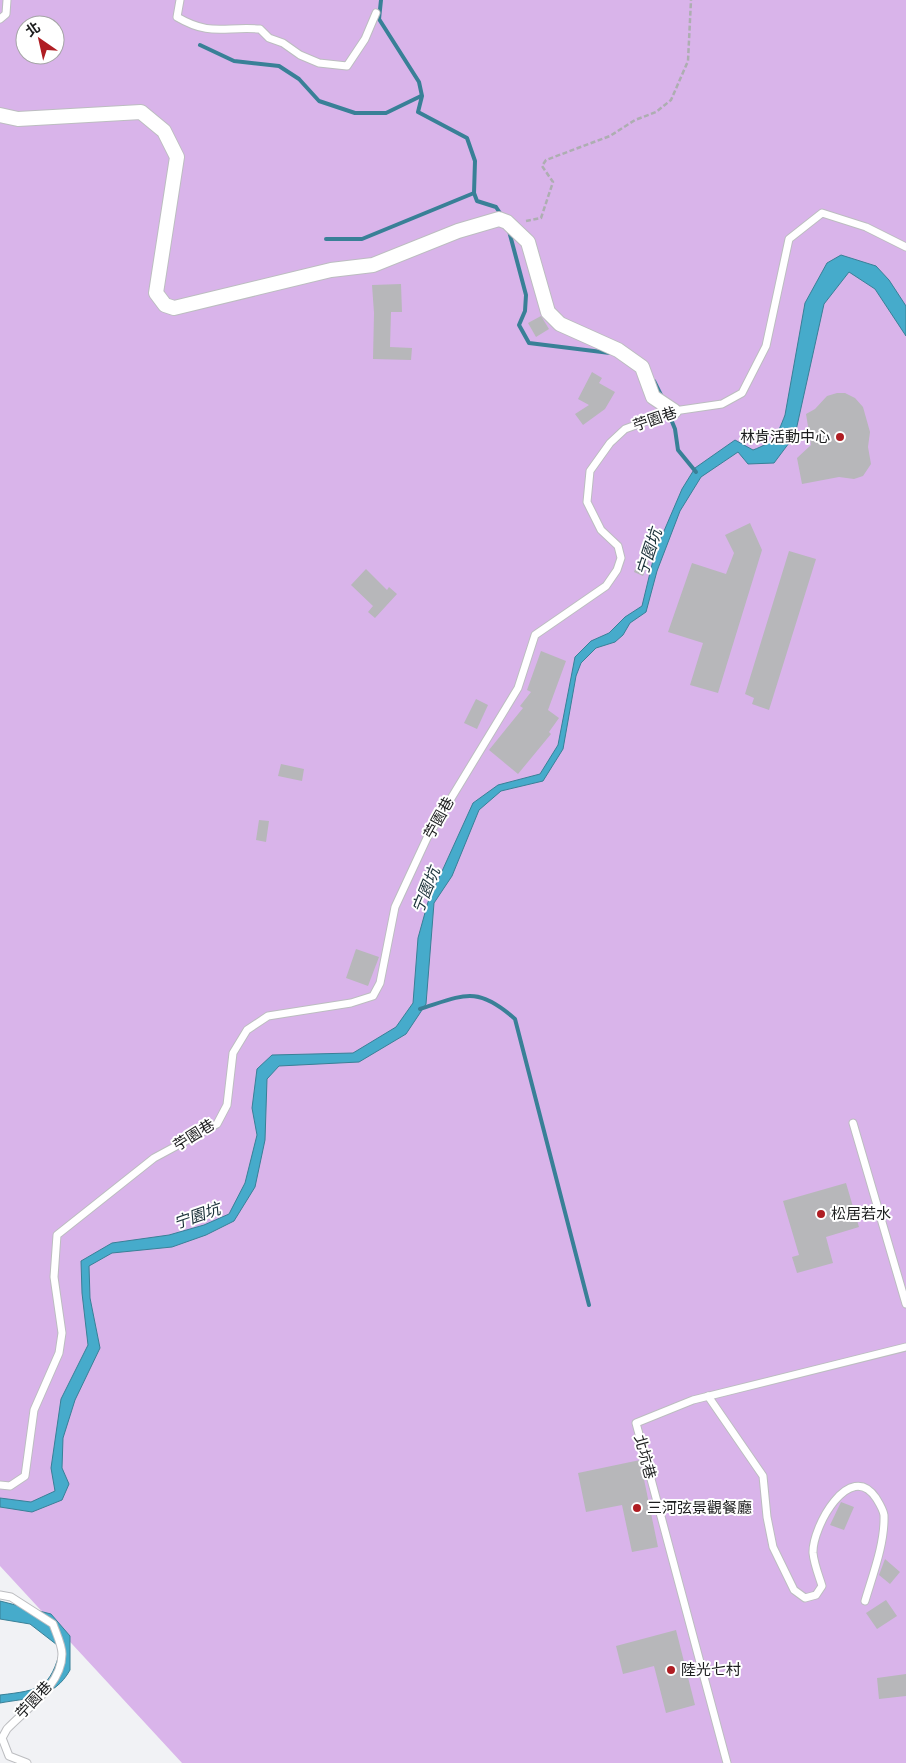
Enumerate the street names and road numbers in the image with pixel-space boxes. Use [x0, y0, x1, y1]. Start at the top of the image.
street label: 苧園巷 [631, 403, 679, 435]
street label: 苧園巷 [420, 794, 458, 842]
street label: 苧園巷 [170, 1115, 218, 1155]
street label: 北坑巷 [630, 1433, 660, 1481]
street label: 苧園巷 [12, 1677, 56, 1723]

